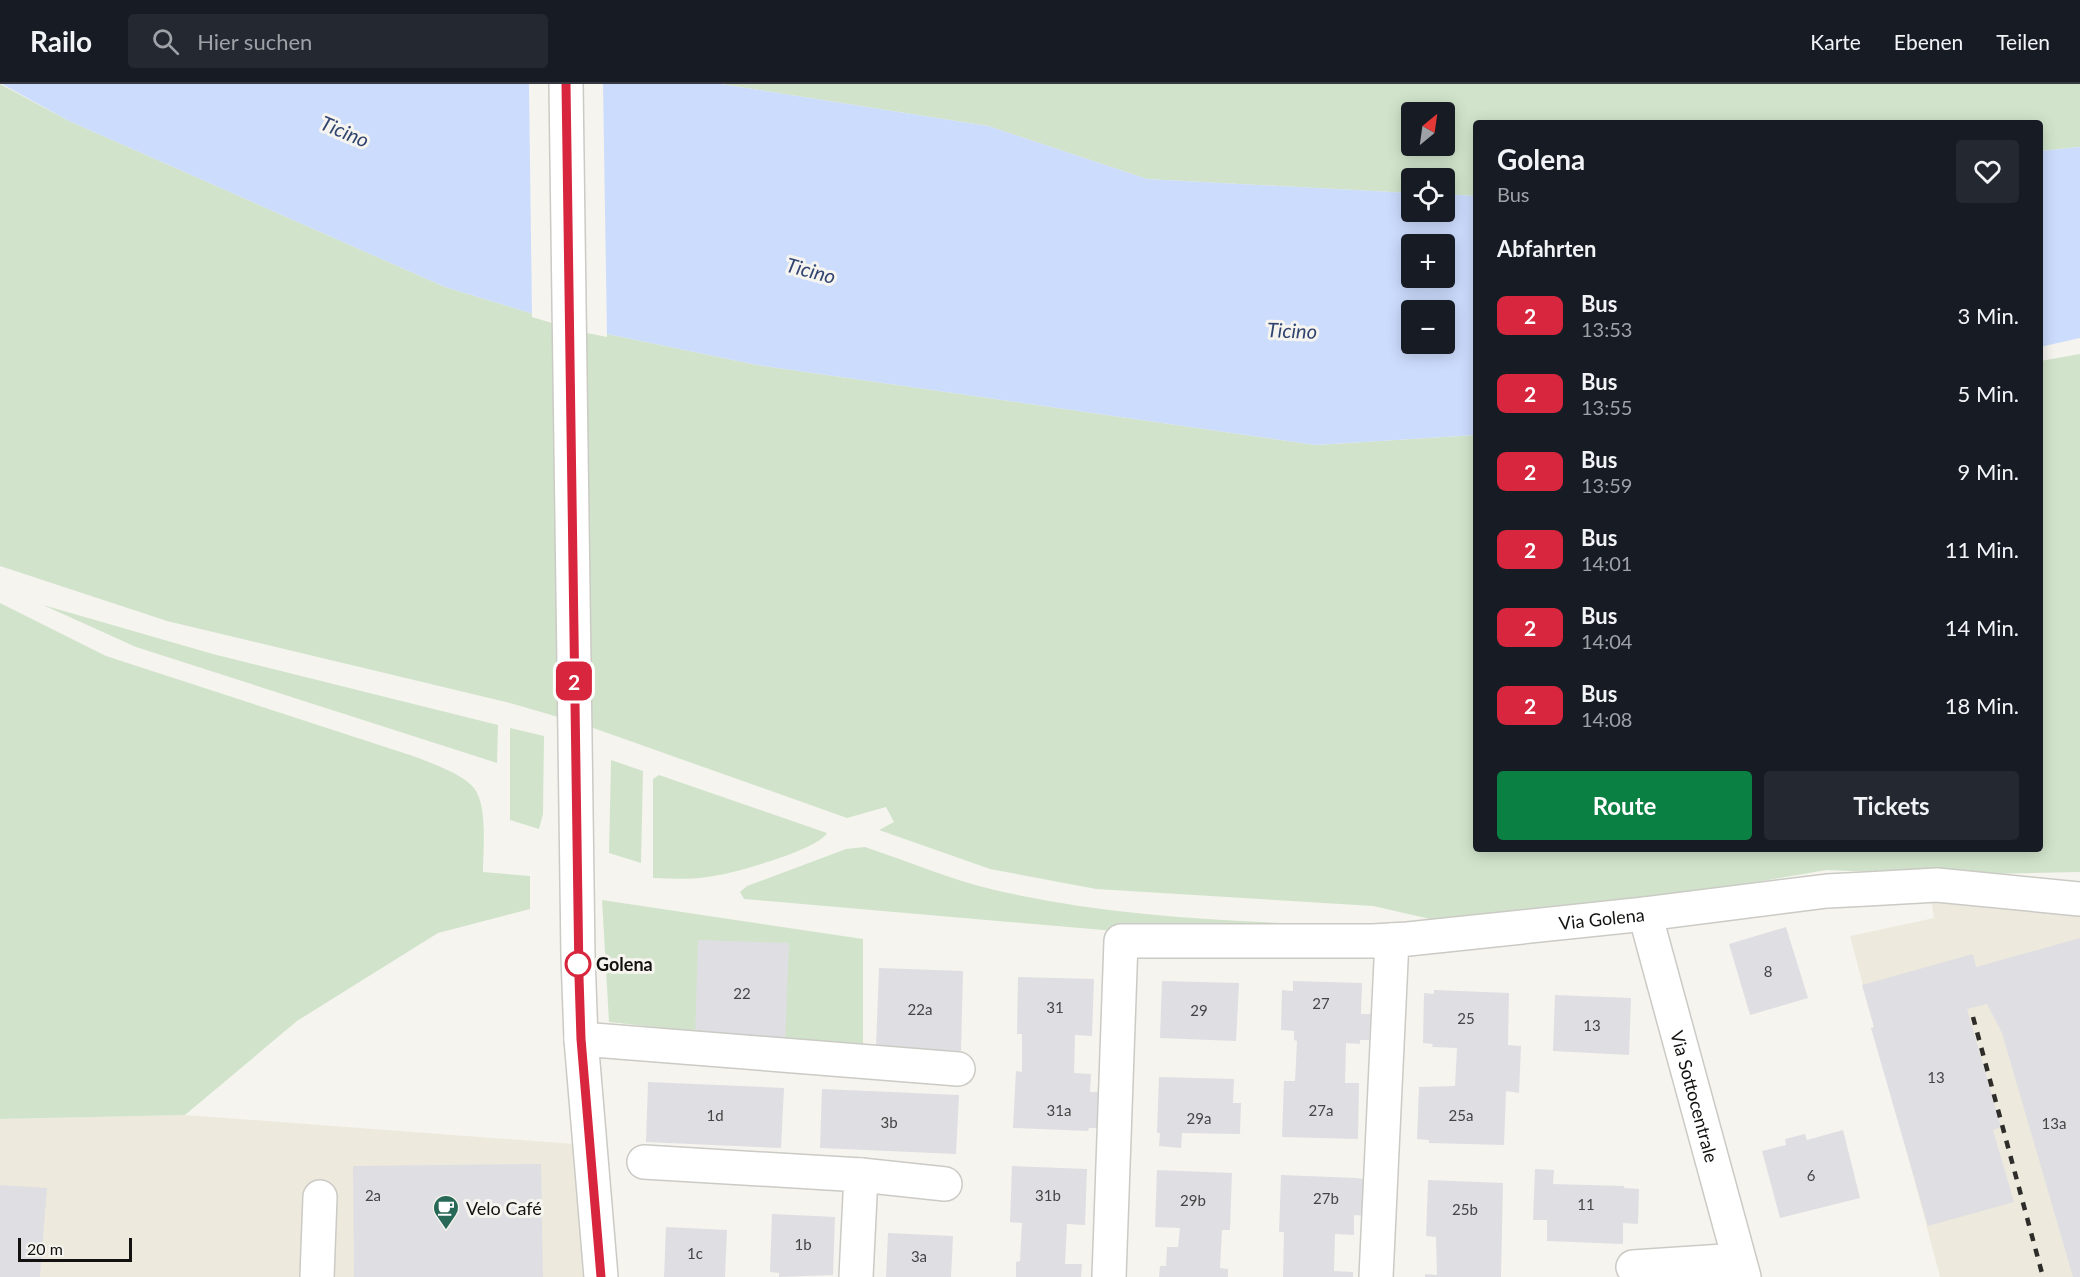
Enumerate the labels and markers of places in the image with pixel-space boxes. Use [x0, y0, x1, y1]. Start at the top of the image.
marker: Golena [565, 951, 591, 977]
place label: Golena [596, 953, 653, 975]
cafe icon: Velo Café [431, 1193, 461, 1231]
place label: Velo Café [466, 1197, 542, 1219]

